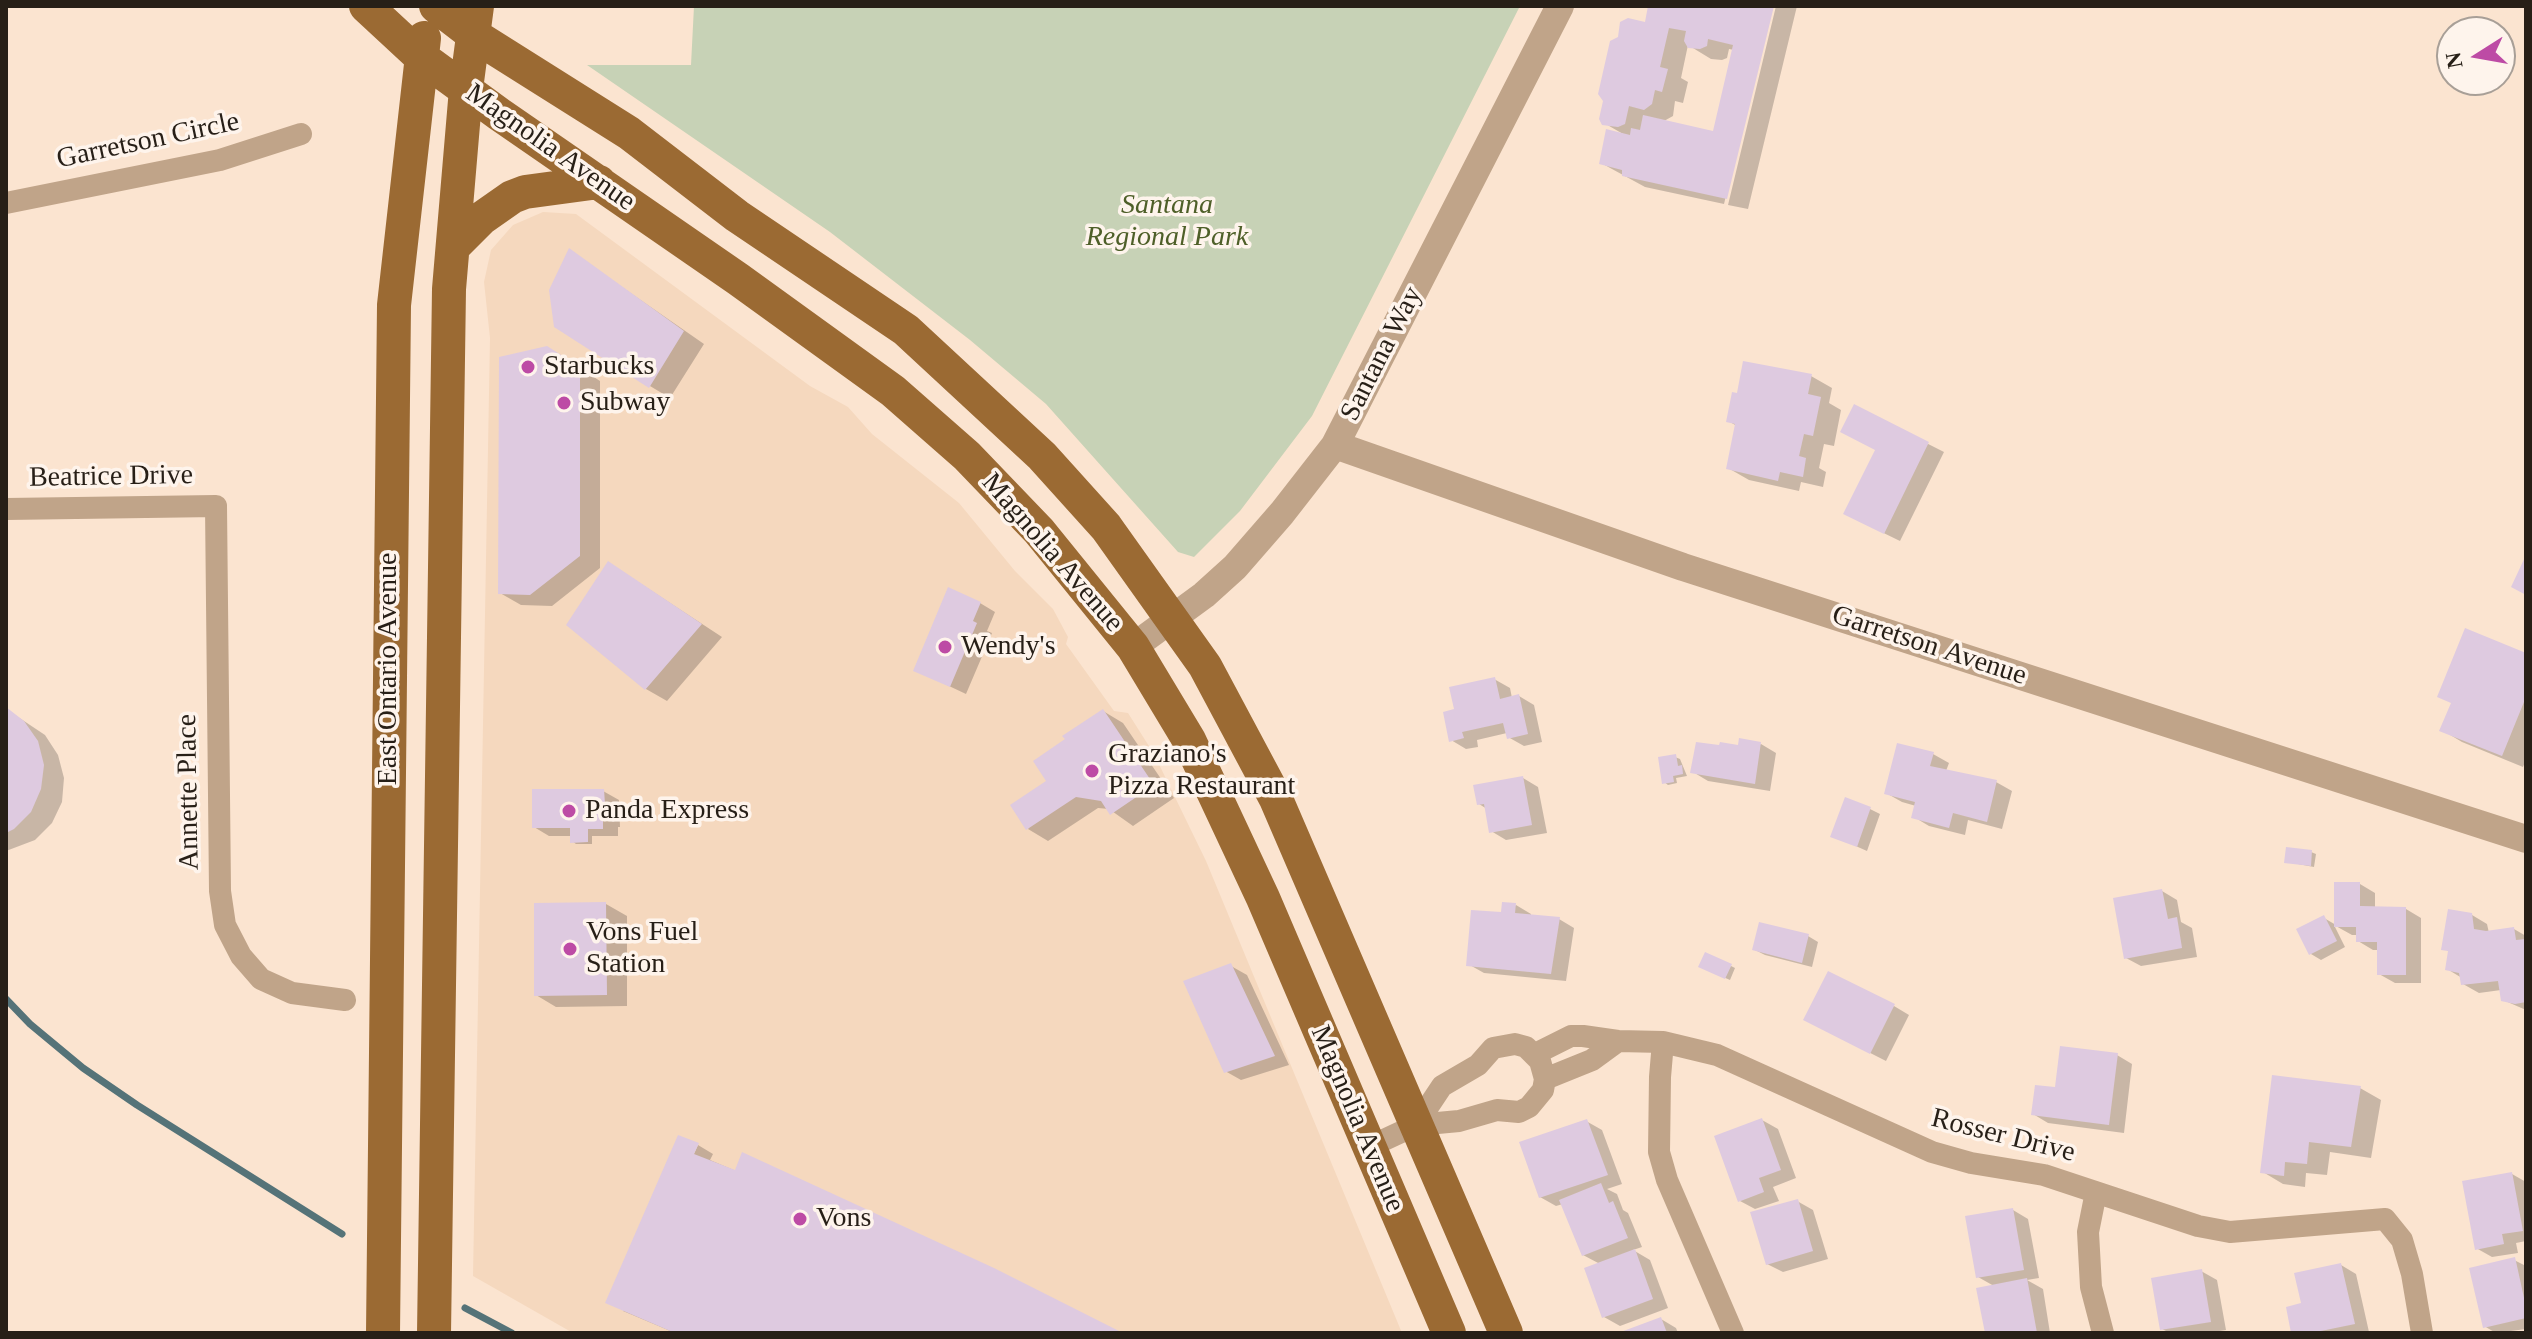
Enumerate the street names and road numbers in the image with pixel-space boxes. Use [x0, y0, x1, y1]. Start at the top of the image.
street label: Magnolia Avenue [459, 77, 641, 219]
street label: Garretson Circle [54, 105, 242, 177]
street label: Santana Way [1334, 281, 1430, 427]
street label: Beatrice Drive [29, 459, 193, 495]
street label: Magnolia Avenue [974, 467, 1130, 639]
street label: East Ontario Avenue [372, 553, 406, 785]
street label: Garretson Avenue [1828, 599, 2030, 693]
street label: Annette Place [171, 714, 207, 870]
street label: Magnolia Avenue [1303, 1021, 1411, 1217]
street label: Rosser Drive [1928, 1102, 2078, 1170]

